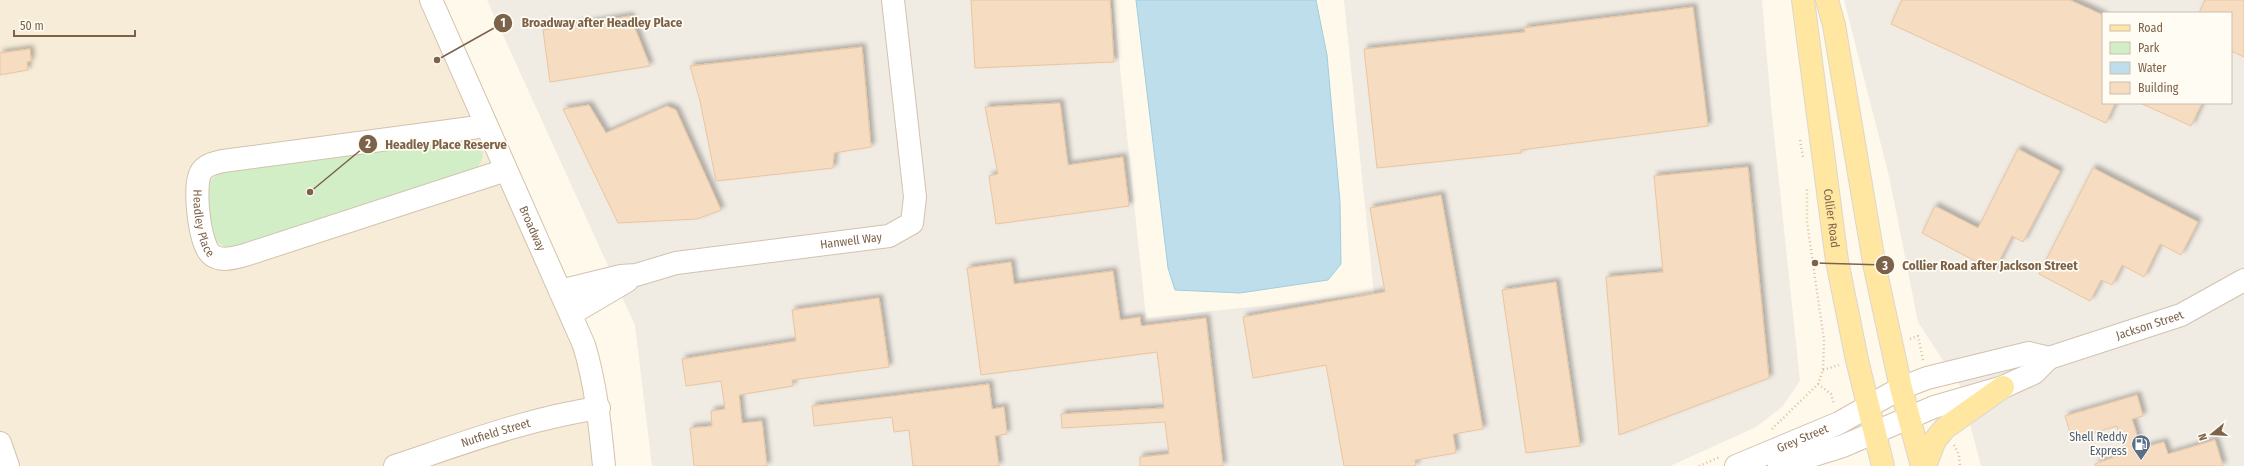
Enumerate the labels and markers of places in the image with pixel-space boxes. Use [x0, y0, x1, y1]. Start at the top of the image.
callout: Broadway after Headley Place [493, 10, 690, 35]
callout: Headley Place Reserve [358, 132, 515, 157]
callout: Collier Road after Jackson Street [1875, 253, 2086, 278]
place label: Shell Reddy Express [2069, 430, 2128, 458]
fuel station icon: Shell Reddy Express [2130, 433, 2152, 461]

